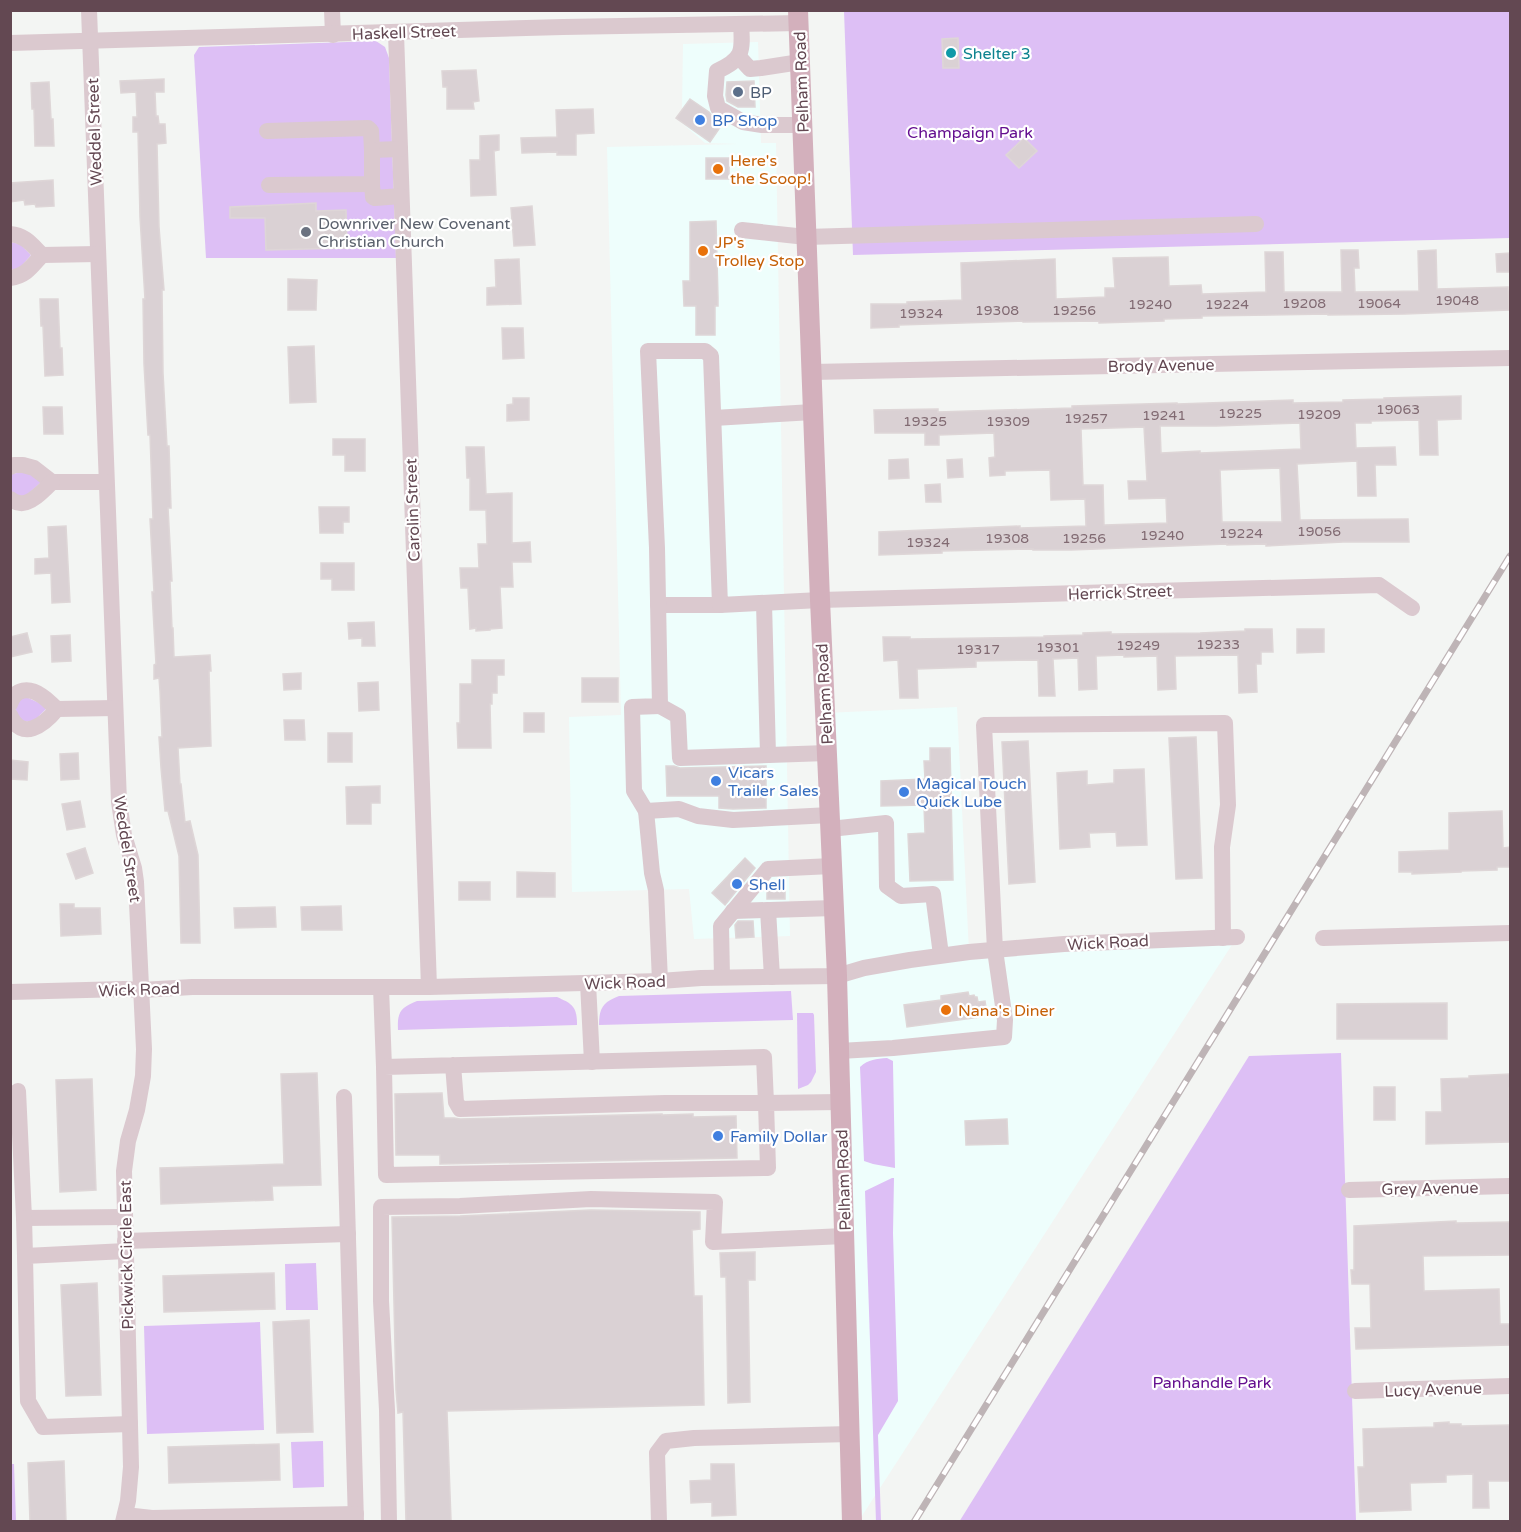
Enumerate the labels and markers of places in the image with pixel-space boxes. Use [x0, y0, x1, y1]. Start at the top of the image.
place label: Shelter 3 [963, 44, 1031, 64]
marker: Shelter 3 [944, 46, 958, 60]
place label: BP [750, 83, 772, 103]
marker: BP [731, 85, 745, 99]
place label: BP Shop [712, 111, 777, 131]
marker: BP Shop [693, 113, 707, 127]
place label: Here's the Scoop! [730, 151, 811, 189]
marker: Here's the Scoop! [711, 162, 725, 176]
place label: Downriver New Covenant Christian Church [318, 214, 510, 252]
marker: Downriver New Covenant Christian Church [299, 225, 313, 239]
place label: JP's Trolley Stop [715, 233, 804, 271]
marker: JP's Trolley Stop [696, 244, 710, 258]
place label: Vicars Trailer Sales [728, 763, 819, 801]
marker: Vicars Trailer Sales [709, 774, 723, 788]
place label: Magical Touch Quick Lube [916, 774, 1027, 812]
marker: Magical Touch Quick Lube [897, 785, 911, 799]
place label: Shell [749, 875, 786, 895]
marker: Shell [730, 877, 744, 891]
place label: Nana's Diner [958, 1001, 1056, 1021]
marker: Nana's Diner [939, 1003, 953, 1017]
place label: Family Dollar [730, 1127, 828, 1147]
marker: Family Dollar [711, 1129, 725, 1143]

